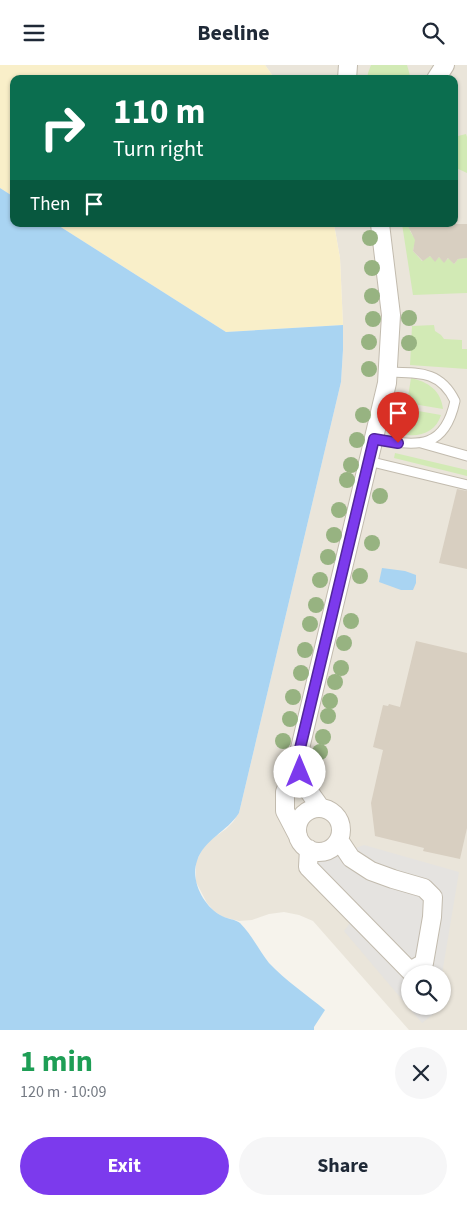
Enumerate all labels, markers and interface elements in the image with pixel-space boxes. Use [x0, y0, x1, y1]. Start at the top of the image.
text: Beeline [197, 17, 270, 49]
icon: menu [20, 19, 48, 47]
icon: search [419, 19, 447, 47]
text: 110 m [113, 87, 205, 137]
icon: right [30, 95, 95, 160]
text: Turn right [113, 133, 203, 165]
icon: arrive [80, 190, 108, 218]
text: Then [30, 191, 70, 218]
pin [377, 392, 419, 443]
icon: arrive [384, 399, 412, 427]
position arrow [273, 745, 325, 797]
map controls [401, 965, 451, 1015]
button: search [401, 965, 451, 1015]
text: 1 min [20, 1040, 93, 1083]
button: close [395, 1047, 447, 1099]
text: 120 m · 10:09 [20, 1081, 107, 1103]
button: Exit [20, 1137, 229, 1195]
button: Share [239, 1137, 447, 1195]

